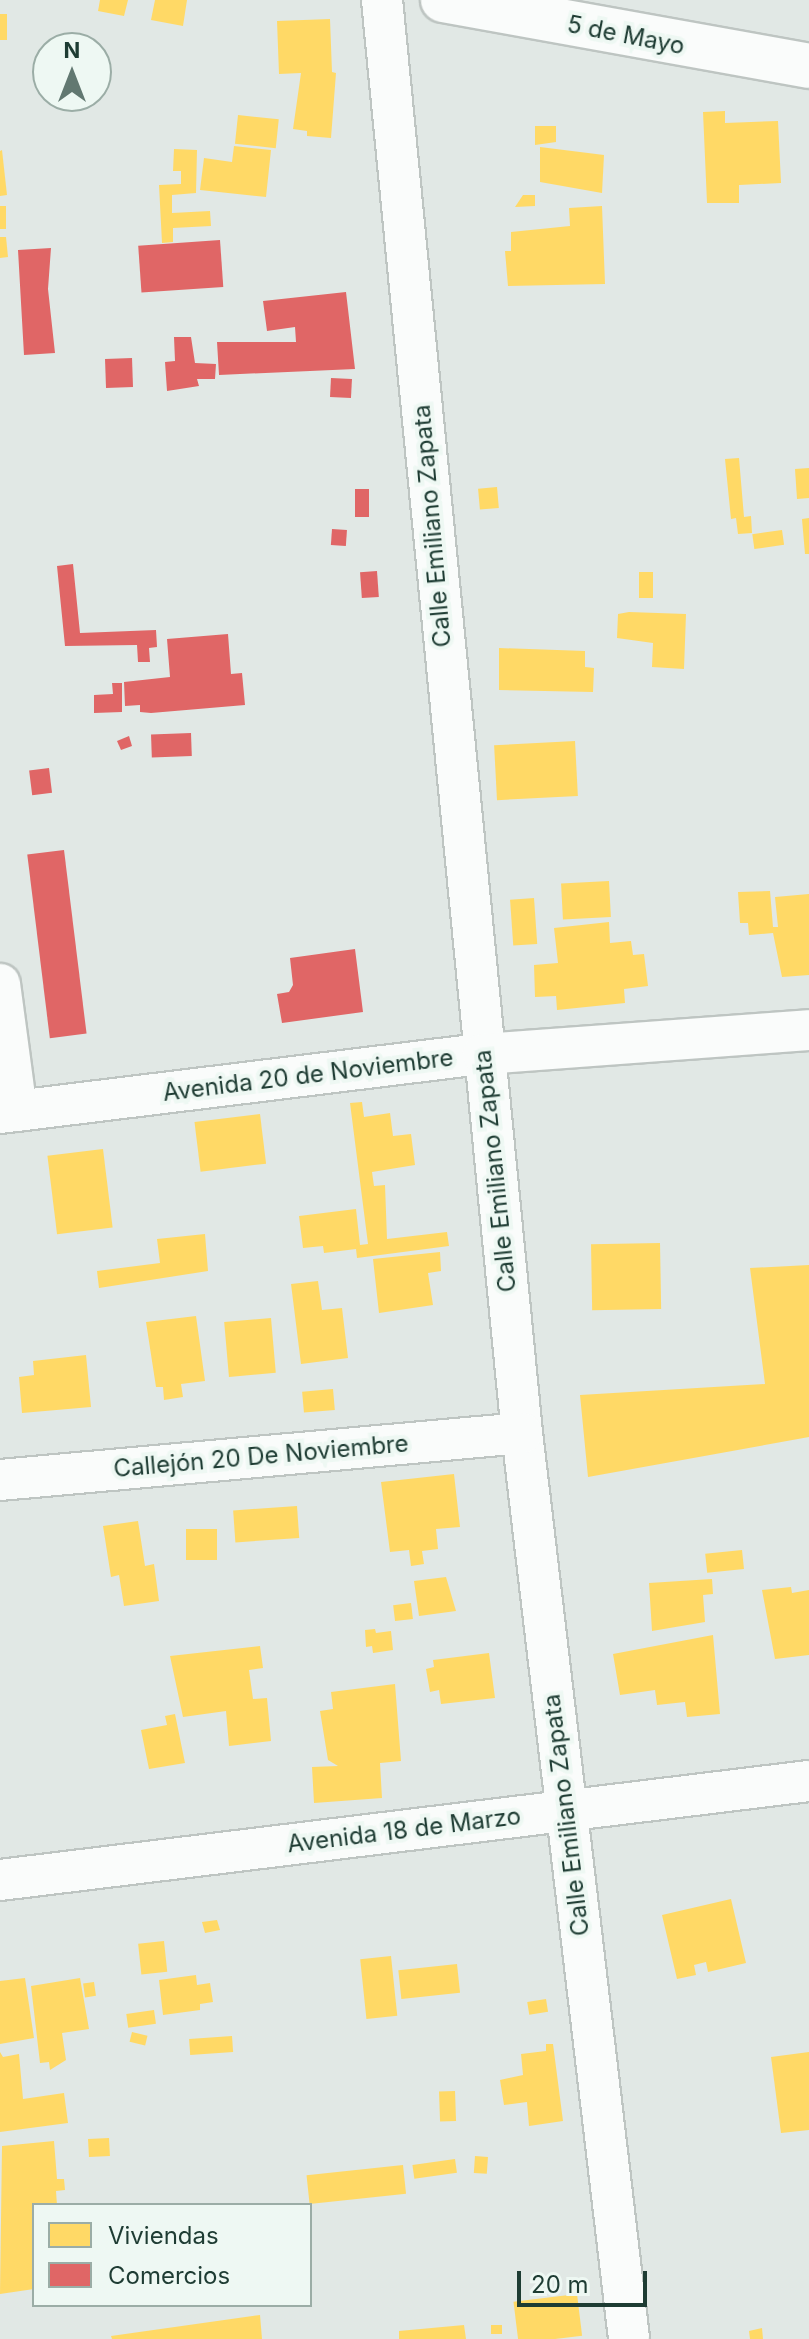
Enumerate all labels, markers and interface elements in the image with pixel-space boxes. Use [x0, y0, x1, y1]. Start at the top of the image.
street label: 5 de Mayo [565, 10, 687, 60]
north arrow [32, 32, 112, 112]
text: N [64, 37, 80, 63]
street label: Calle Emiliano Zapata [407, 403, 457, 649]
street label: Avenida 20 de Noviembre [161, 1043, 455, 1107]
street label: Calle Emiliano Zapata [468, 1048, 522, 1294]
street label: Callejón 20 De Noviembre [112, 1429, 410, 1483]
street label: Calle Emiliano Zapata [537, 1692, 595, 1938]
street label: Avenida 18 de Marzo [286, 1801, 522, 1859]
legend [32, 2203, 312, 2307]
text: Viviendas [108, 2221, 219, 2250]
scale bar [521, 2255, 651, 2305]
text: Comercios [108, 2261, 230, 2290]
text: 20 m [531, 2270, 589, 2299]

